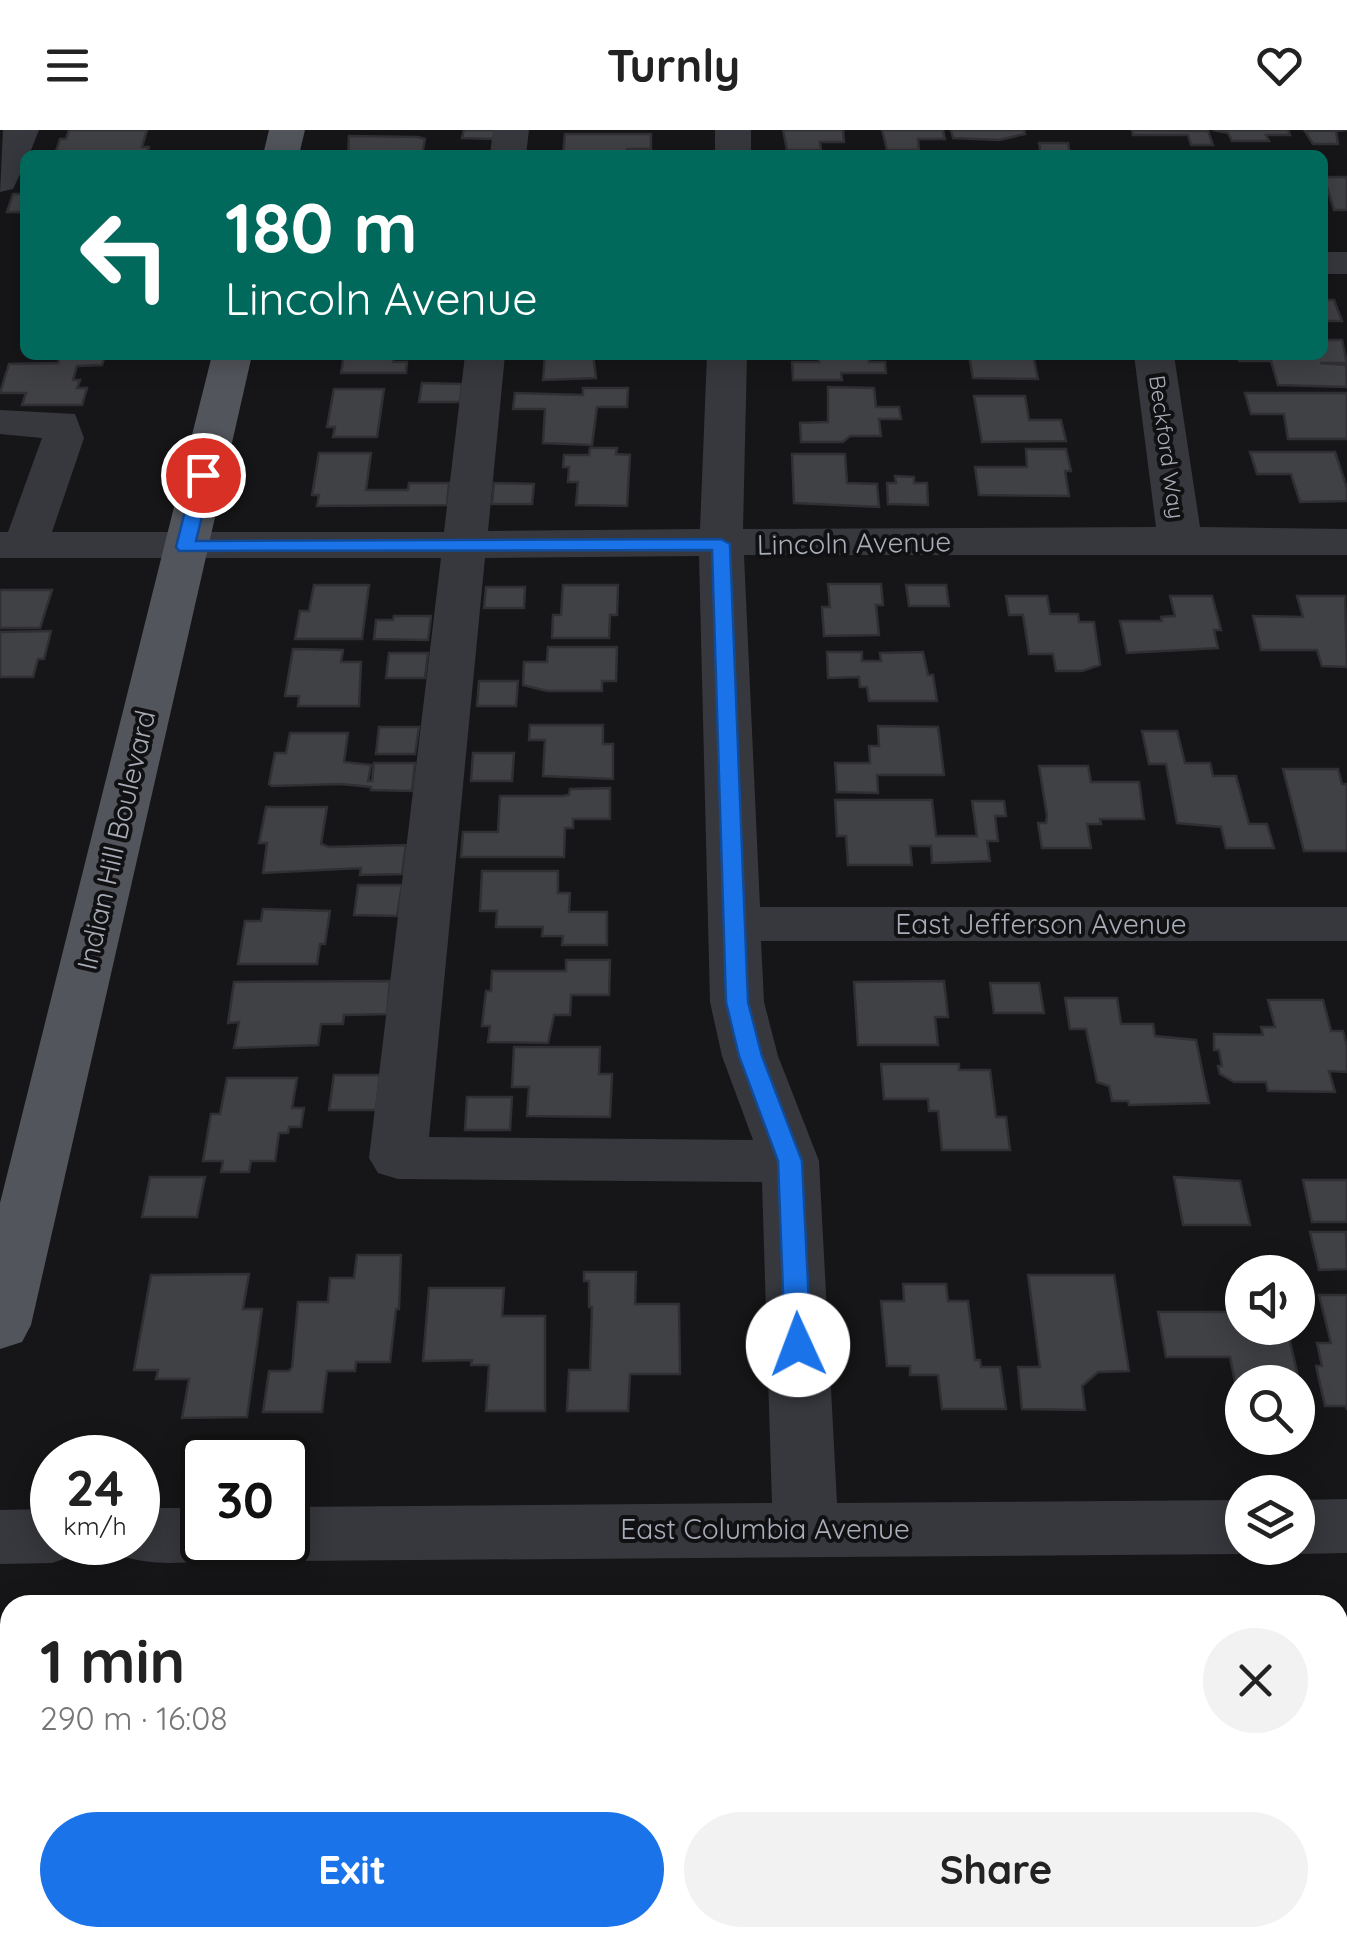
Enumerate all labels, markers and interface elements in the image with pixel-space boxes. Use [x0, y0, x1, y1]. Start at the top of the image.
text: Turnly [607, 37, 740, 93]
icon: menu [40, 38, 95, 93]
icon: heart [1252, 38, 1307, 93]
text: 180 m [225, 183, 418, 271]
icon: left [60, 190, 190, 320]
text: Lincoln Avenue [225, 270, 538, 326]
street label: Beckford Way [1143, 374, 1191, 520]
pin [161, 433, 246, 518]
icon: arrive [176, 448, 231, 503]
street label: Lincoln Avenue [756, 523, 952, 562]
street label: Indian Hill Boulevard [69, 707, 162, 973]
street label: East Jefferson Avenue [895, 906, 1187, 941]
map controls [1225, 1255, 1315, 1565]
button: sound [1225, 1255, 1315, 1345]
position arrow [746, 1293, 850, 1397]
button: search [1225, 1365, 1315, 1455]
speed limit sign: 30 [180, 1435, 310, 1565]
text: 24 [66, 1456, 124, 1519]
button: layers [1225, 1475, 1315, 1565]
text: km/h [63, 1510, 127, 1541]
street label: East Columbia Avenue [620, 1511, 910, 1546]
text: 1 min [40, 1623, 185, 1698]
button: close [1203, 1628, 1308, 1733]
text: 290 m · 16:08 [40, 1698, 228, 1738]
button: Exit [40, 1812, 664, 1927]
button: Share [684, 1812, 1308, 1927]

